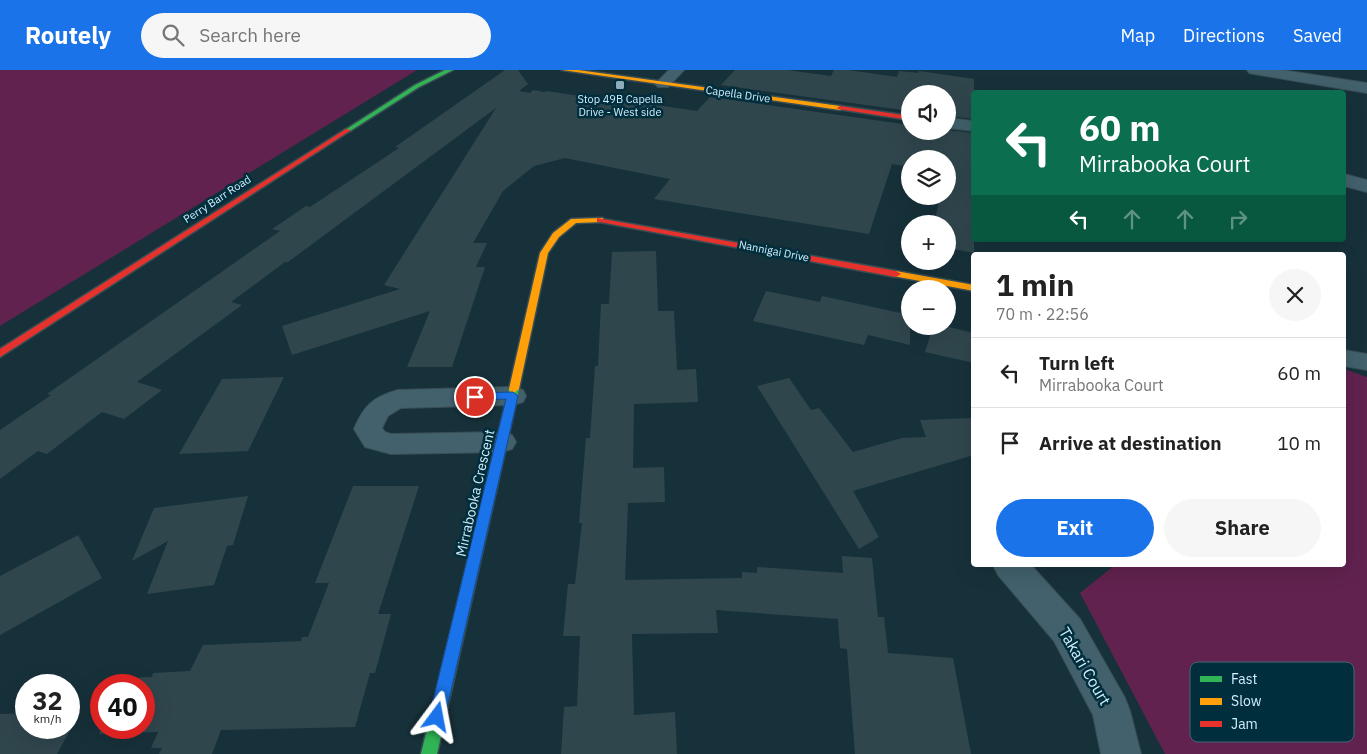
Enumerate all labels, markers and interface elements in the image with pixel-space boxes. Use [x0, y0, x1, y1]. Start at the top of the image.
search box [141, 13, 491, 58]
text: Routely [25, 19, 111, 51]
icon: search [159, 21, 187, 49]
text: Search here [199, 23, 301, 47]
text: Map [1120, 24, 1155, 47]
text: Directions [1183, 24, 1265, 47]
text: Saved [1293, 24, 1342, 47]
marker: Stop 49B Capella Drive - West side [614, 79, 626, 91]
street label: Capella Drive [705, 83, 771, 105]
map controls [901, 85, 956, 335]
button: sound [901, 85, 956, 140]
place label: Stop 49B Capella Drive - West side [577, 92, 663, 119]
text: 60 m [1079, 105, 1161, 151]
icon: left [996, 110, 1061, 175]
text: Mirrabooka Court [1079, 149, 1250, 178]
button: layers [901, 150, 956, 205]
street label: Perry Barr Road [181, 172, 253, 226]
icon: left [1065, 205, 1093, 233]
icon: ahead [1118, 205, 1146, 233]
icon: ahead [1171, 205, 1199, 233]
icon: right [1224, 205, 1252, 233]
button: + [901, 215, 956, 270]
street label: Nannigai Drive [738, 237, 810, 265]
text: 1 min [996, 265, 1074, 304]
button: close [1269, 269, 1321, 321]
button: − [901, 280, 956, 335]
text: 70 m · 22:56 [996, 304, 1089, 324]
text: Turn left [1039, 351, 1115, 375]
icon: left [996, 359, 1024, 387]
text: 60 m [1277, 361, 1321, 385]
text: Mirrabooka Court [1039, 375, 1164, 395]
pin [454, 376, 496, 418]
icon: arrive [461, 383, 489, 411]
street label: Mirrabooka Crescent [452, 427, 498, 558]
icon: arrive [996, 429, 1024, 457]
text: Arrive at destination [1039, 431, 1222, 455]
text: 10 m [1277, 431, 1321, 455]
button: Exit [996, 499, 1154, 557]
button: Share [1164, 499, 1321, 557]
street label: Takari Court [1055, 623, 1115, 709]
legend [1190, 662, 1354, 742]
text: Fast [1231, 670, 1257, 688]
speed limit sign: 40 [90, 674, 155, 739]
text: 32 [32, 684, 63, 717]
position arrow [410, 690, 462, 742]
text: Slow [1231, 692, 1262, 710]
text: km/h [33, 711, 62, 726]
text: Jam [1231, 715, 1258, 733]

